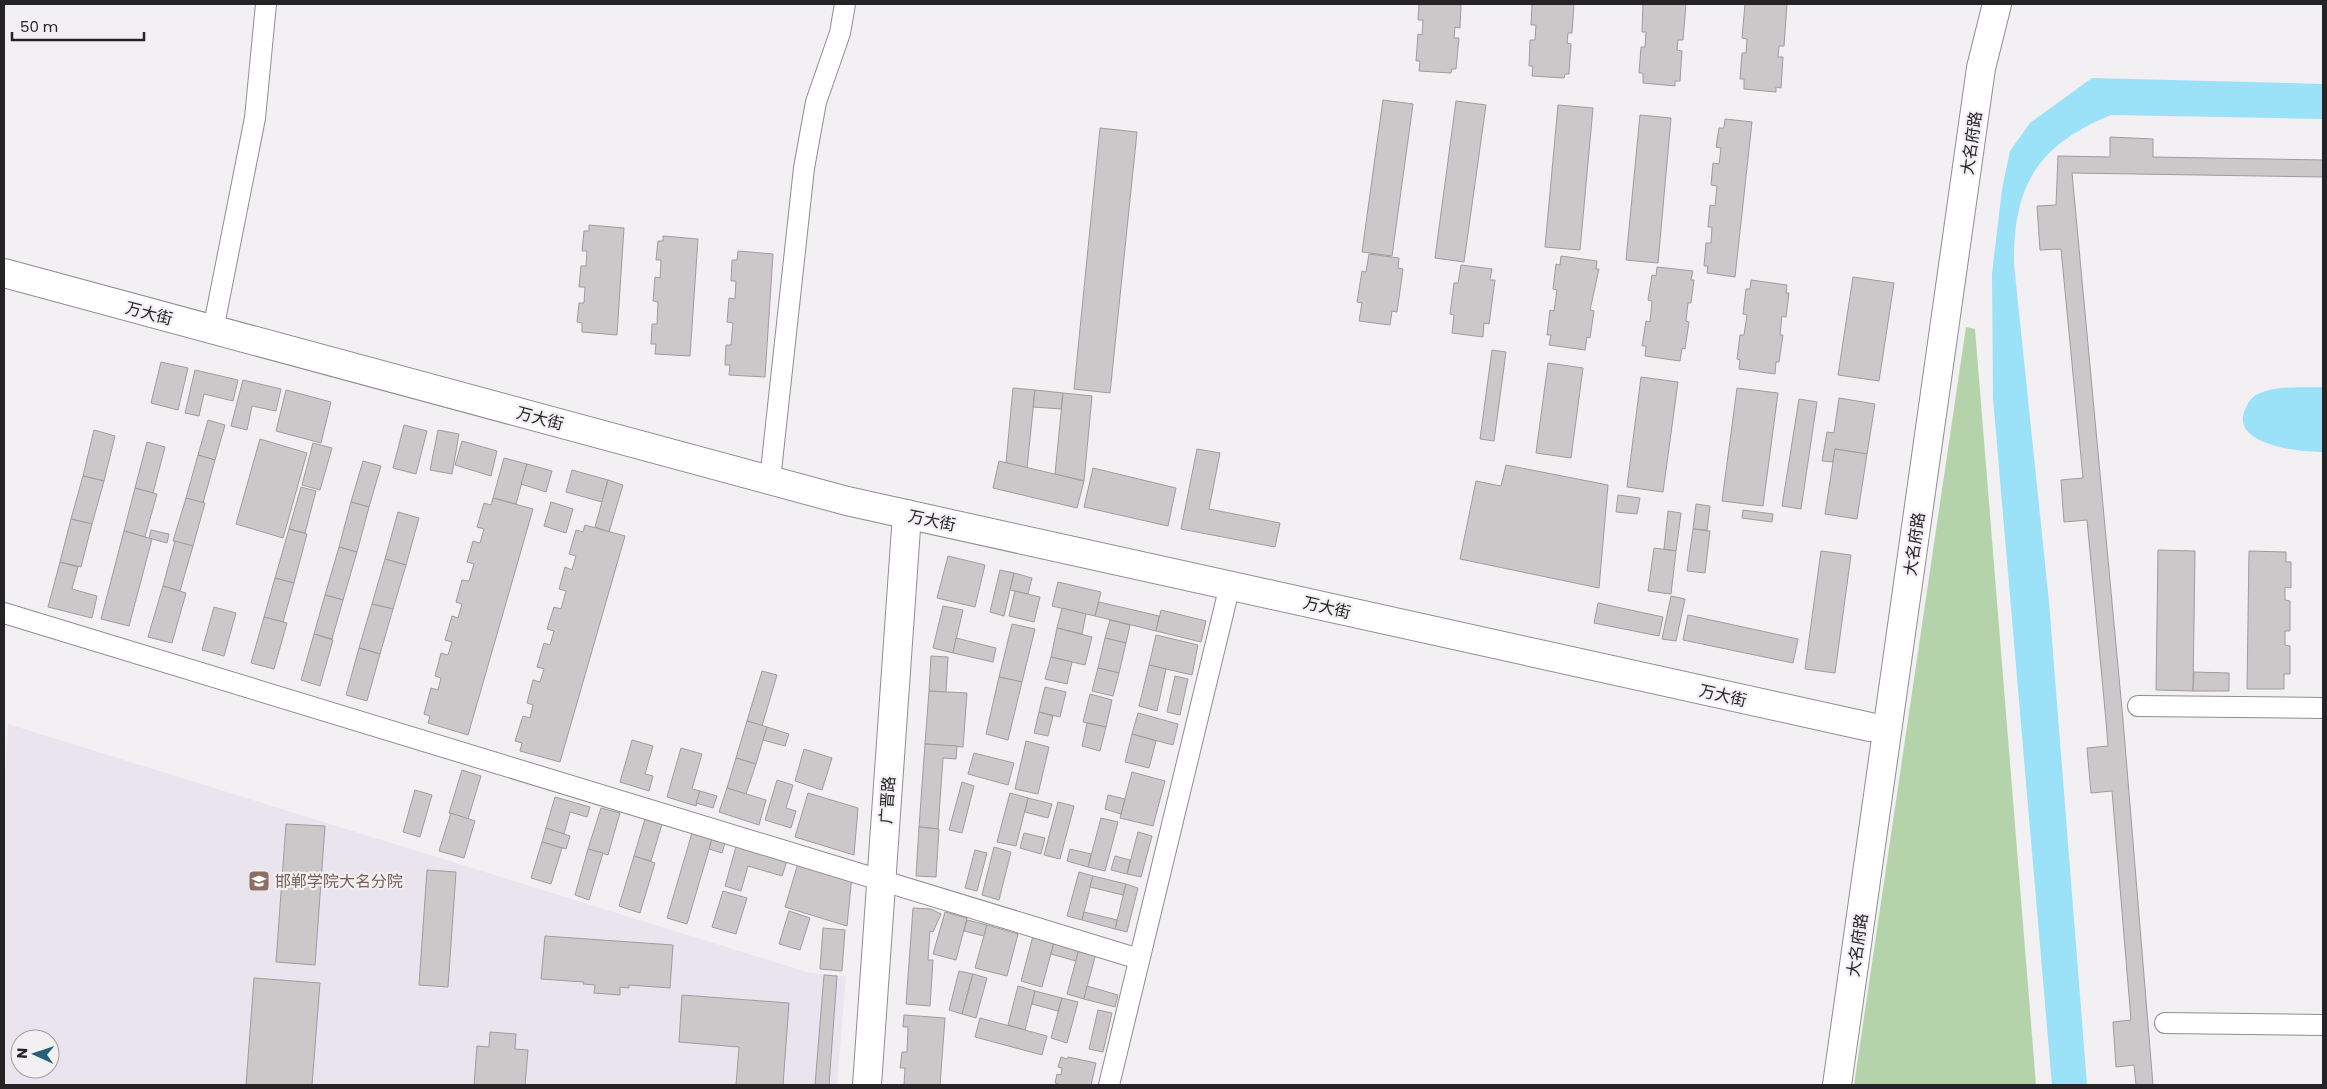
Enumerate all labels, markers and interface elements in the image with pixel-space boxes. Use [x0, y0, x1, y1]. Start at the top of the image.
scale bar [12, 10, 145, 42]
text: 50 m [20, 16, 58, 37]
street label: 大名府路 [1956, 110, 1987, 176]
street label: 万大街 [123, 296, 175, 331]
street label: 万大街 [514, 401, 566, 436]
street label: 万大街 [906, 504, 958, 537]
street label: 大名府路 [1899, 511, 1930, 577]
street label: 万大街 [1301, 591, 1353, 624]
street label: 万大街 [1697, 679, 1749, 712]
street label: 广晋路 [874, 775, 901, 825]
school or university icon: 邯郸学院大名分院 [247, 869, 271, 893]
place label: 邯郸学院大名分院 [275, 870, 403, 893]
street label: 大名府路 [1842, 912, 1873, 978]
north arrow [10, 1029, 60, 1079]
text: N [12, 1048, 32, 1059]

